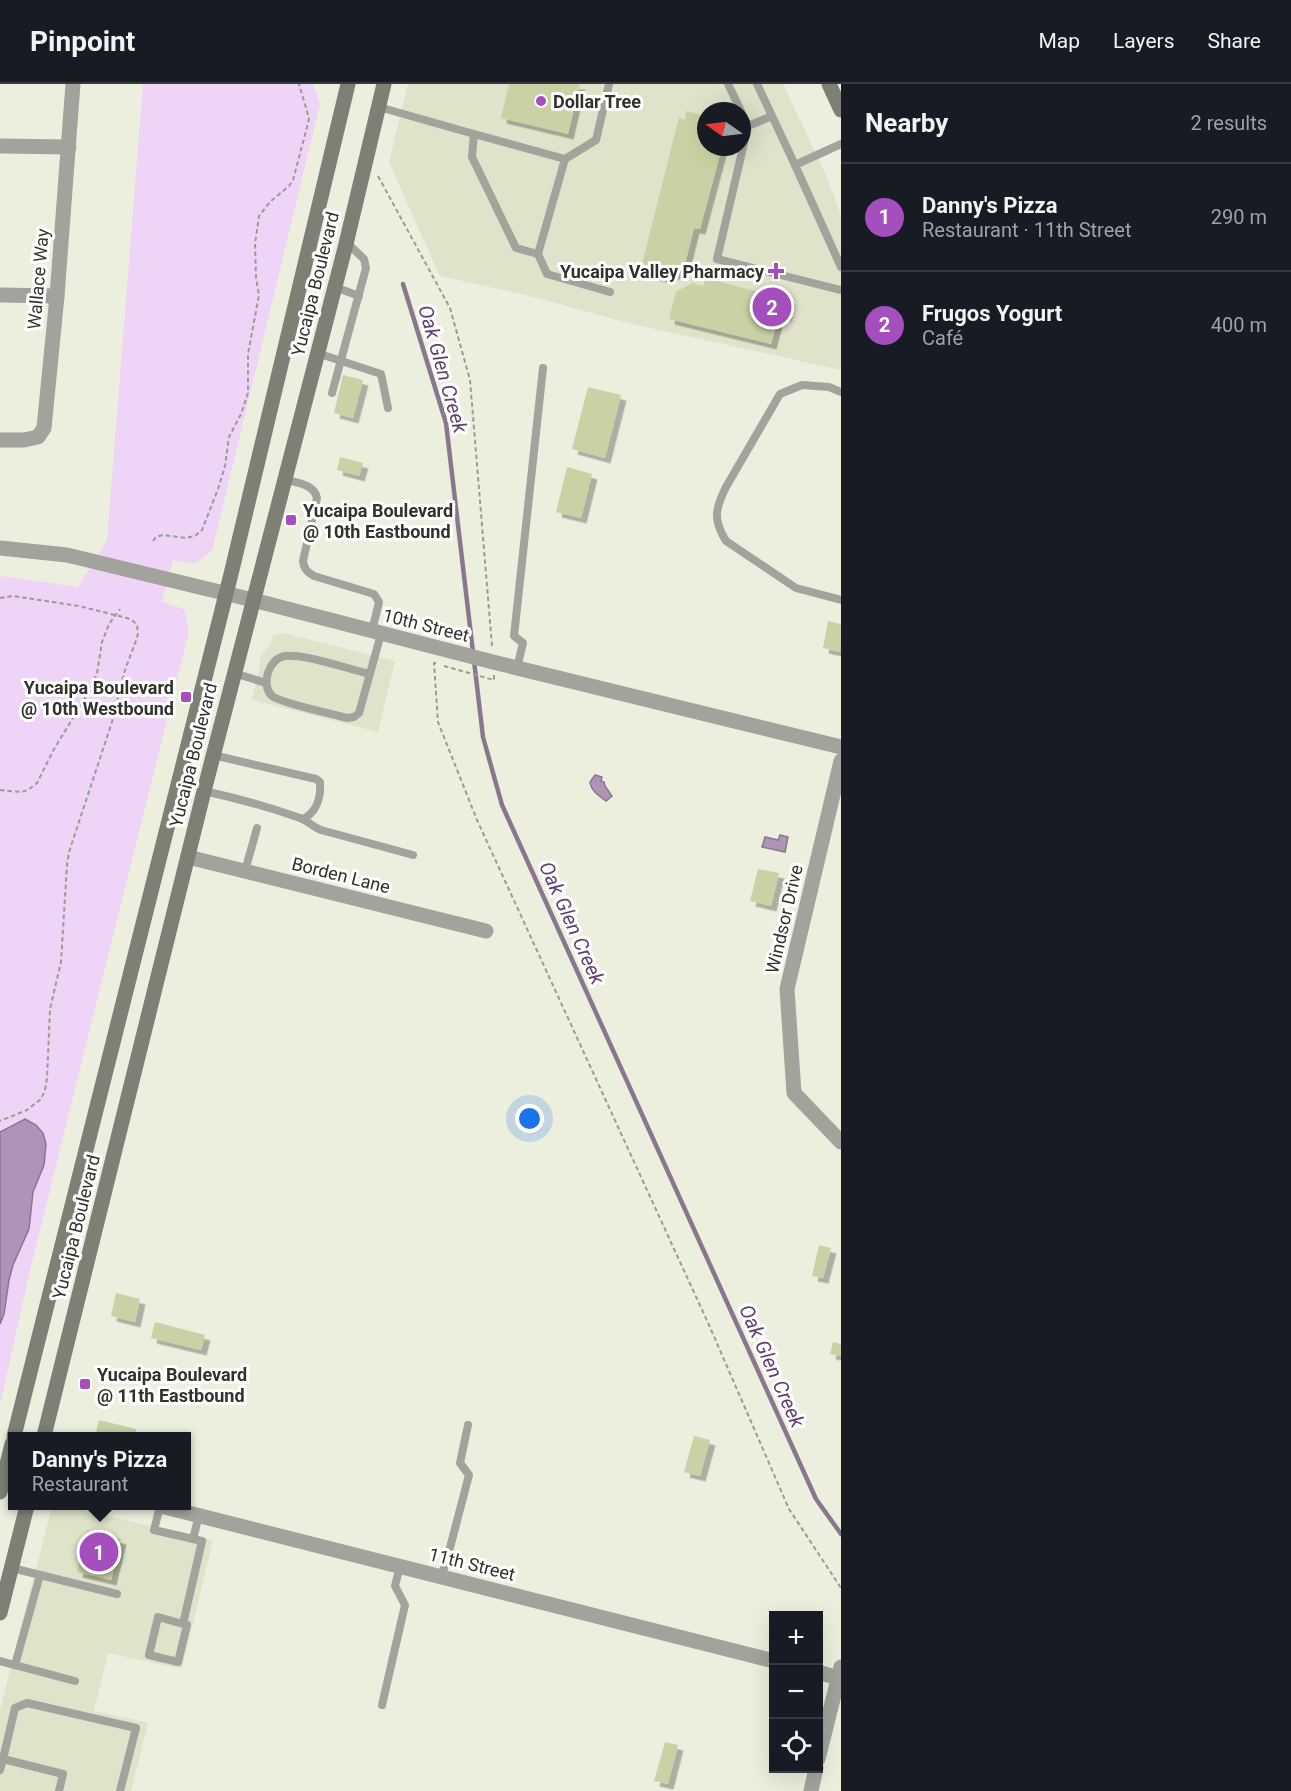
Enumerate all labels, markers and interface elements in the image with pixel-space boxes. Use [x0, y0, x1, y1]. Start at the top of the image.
text: Pinpoint [30, 25, 135, 58]
text: Map [1038, 29, 1080, 53]
text: Layers [1113, 29, 1174, 53]
text: Share [1207, 29, 1261, 53]
place label: Dollar Tree [553, 91, 641, 112]
marker: Dollar Tree [534, 94, 548, 108]
north arrow [697, 102, 751, 156]
text: Nearby [865, 108, 948, 138]
text: 2 results [1191, 111, 1267, 135]
text: Danny's Pizza [922, 193, 1058, 218]
text: 1 [879, 205, 890, 229]
text: 290 m [1211, 205, 1267, 229]
street label: Yucaipa Boulevard [287, 210, 343, 358]
text: Restaurant · 11th Street [922, 218, 1131, 242]
street label: Wallace Way [23, 227, 53, 330]
place label: Yucaipa Valley Pharmacy [560, 261, 765, 282]
marker: Yucaipa Valley Pharmacy [769, 264, 783, 278]
pin: 2 [752, 284, 792, 330]
text: Frugos Yogurt [922, 301, 1062, 326]
water label: Oak Glen Creek [413, 302, 473, 437]
text: 2 [879, 313, 890, 337]
text: 400 m [1211, 313, 1267, 337]
text: Café [922, 326, 963, 350]
place label: Yucaipa Boulevard @ 10th Eastbound [303, 500, 453, 542]
marker: Yucaipa Boulevard @ 10th Eastbound [284, 513, 298, 527]
street label: 10th Street [381, 604, 471, 646]
place label: Yucaipa Boulevard @ 10th Westbound [21, 677, 174, 719]
street label: Yucaipa Boulevard [165, 681, 221, 829]
marker: Yucaipa Boulevard @ 10th Westbound [179, 690, 193, 704]
street label: Borden Lane [290, 853, 392, 897]
water label: Oak Glen Creek [534, 858, 610, 989]
street label: Windsor Drive [761, 863, 807, 975]
your location [515, 1104, 544, 1133]
street label: Yucaipa Boulevard [48, 1153, 104, 1301]
water label: Oak Glen Creek [734, 1301, 810, 1432]
place label: Yucaipa Boulevard @ 11th Eastbound [97, 1364, 247, 1406]
marker: Yucaipa Boulevard @ 11th Eastbound [78, 1377, 92, 1391]
popup [8, 1432, 191, 1510]
text: Danny's Pizza [32, 1447, 167, 1472]
text: Restaurant [32, 1472, 128, 1496]
pin: 1 [80, 1530, 118, 1574]
street label: 11th Street [427, 1543, 517, 1585]
map controls [769, 1611, 823, 1773]
button: + [769, 1611, 823, 1665]
button: − [769, 1665, 823, 1719]
button: locate [769, 1719, 823, 1773]

